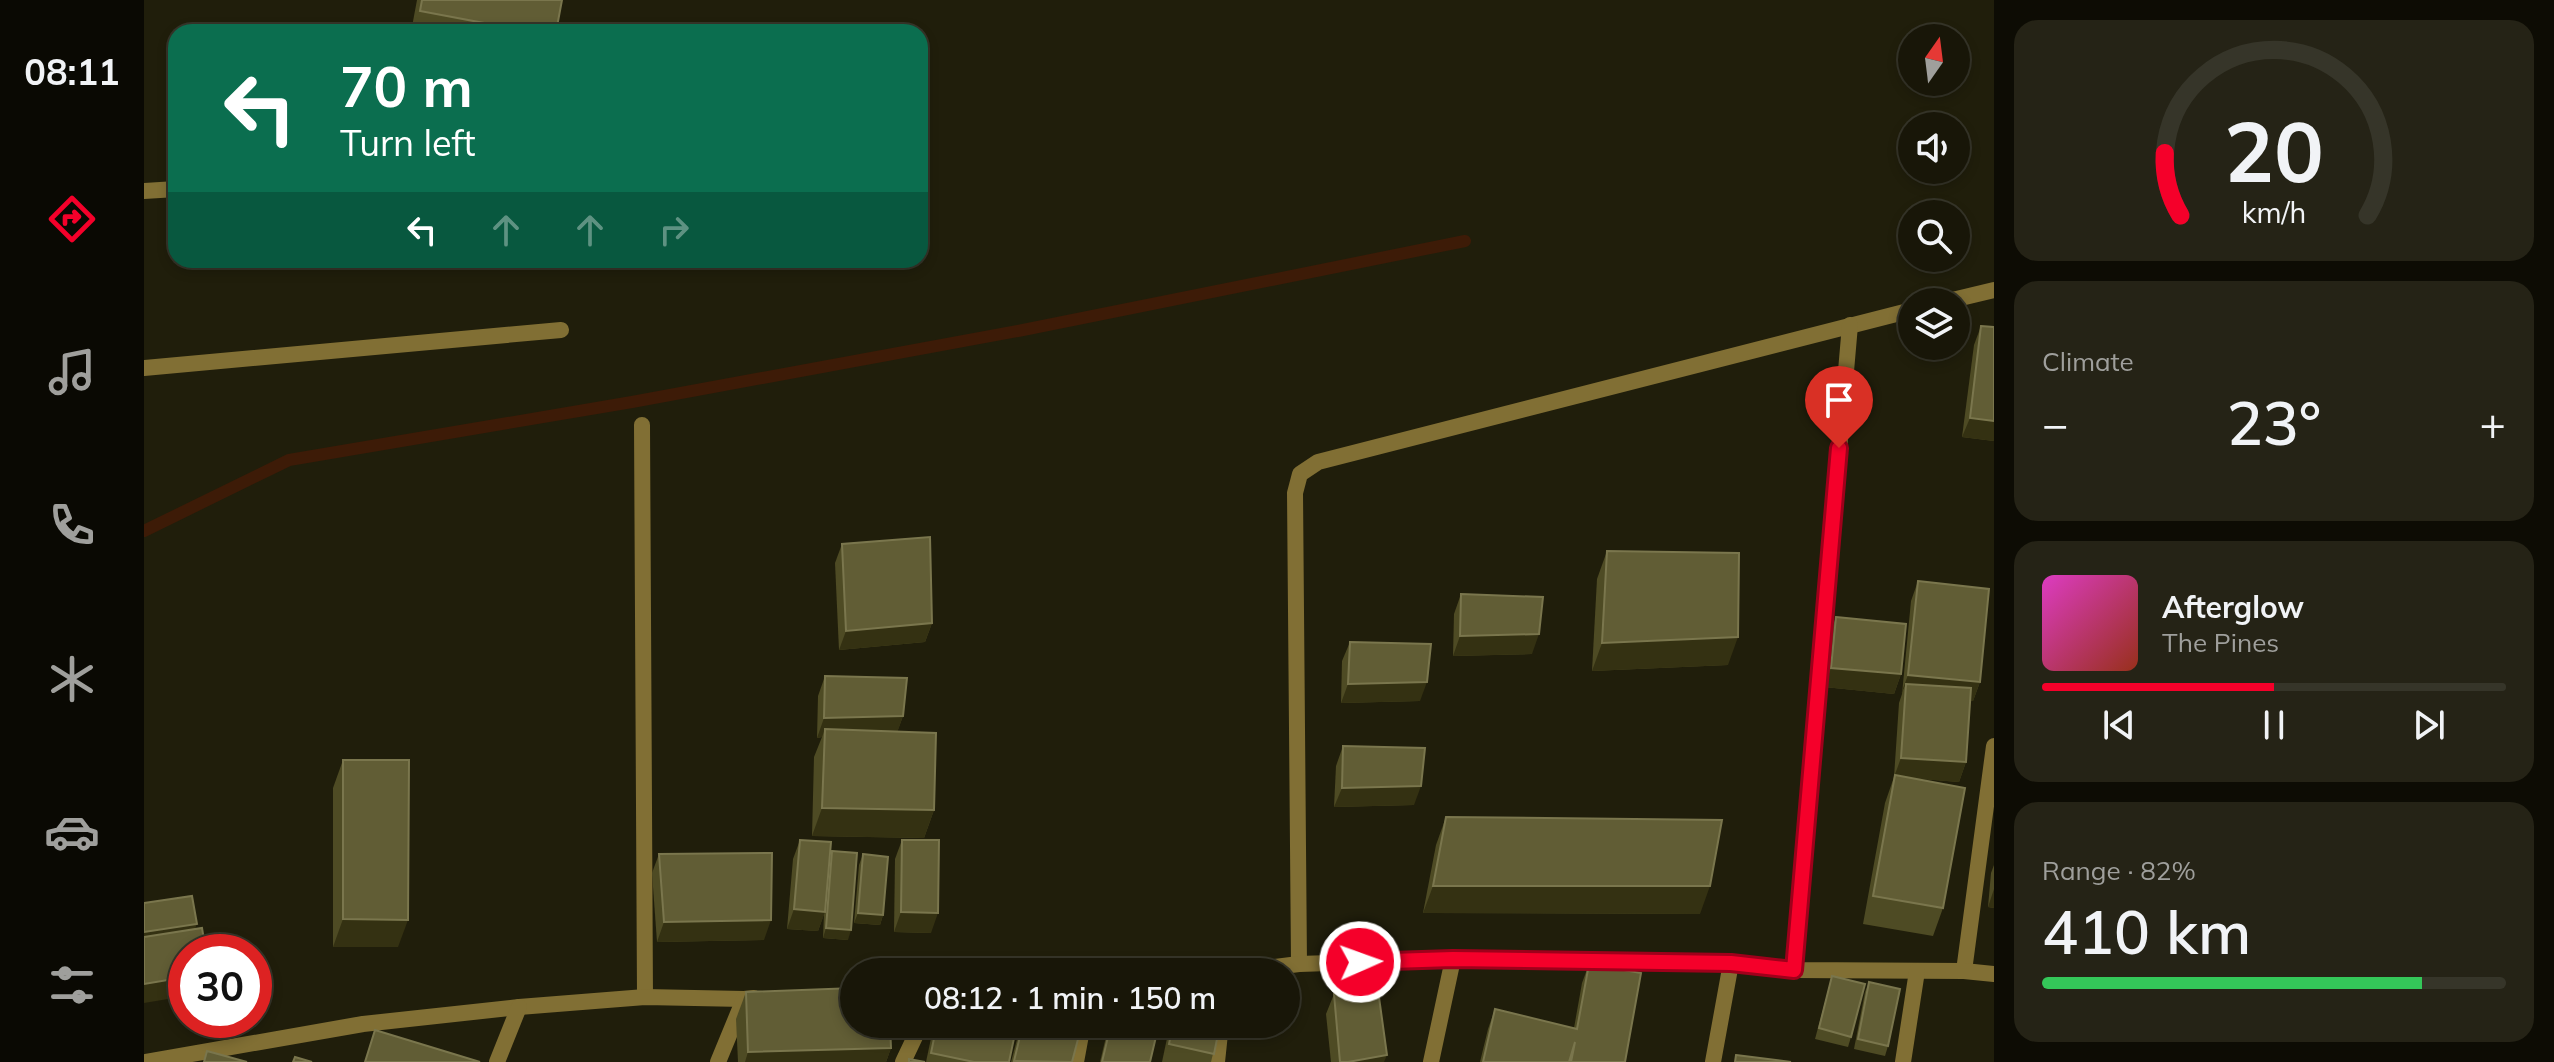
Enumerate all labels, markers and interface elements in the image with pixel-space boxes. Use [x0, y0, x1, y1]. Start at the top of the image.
north arrow [1898, 24, 1970, 96]
map controls [1898, 24, 1970, 360]
text: 08:11 [24, 49, 120, 94]
text: 70 m [340, 51, 473, 121]
icon: left [208, 56, 312, 160]
text: 20 [2224, 98, 2324, 203]
button: sound [1898, 112, 1970, 184]
text: Turn left [340, 120, 476, 165]
icon: directions [44, 191, 100, 247]
text: km/h [2242, 194, 2306, 230]
button: search [1898, 200, 1970, 272]
icon: left [400, 208, 444, 252]
icon: ahead [484, 208, 528, 252]
icon: ahead [568, 208, 612, 252]
icon: right [652, 208, 696, 252]
button: layers [1898, 288, 1970, 360]
icon: music [44, 344, 100, 400]
text: Climate [2042, 345, 2134, 378]
pin [1805, 366, 1873, 448]
icon: arrive [1817, 378, 1861, 422]
text: 23° [2227, 385, 2321, 460]
text: − [2042, 396, 2068, 451]
text: + [2480, 396, 2506, 451]
icon: phone [44, 497, 100, 553]
text: Afterglow [2162, 588, 2304, 626]
text: The Pines [2162, 626, 2279, 659]
icon: climate [44, 651, 100, 707]
icon: previous [2097, 703, 2141, 747]
icon: pause [2252, 703, 2296, 747]
icon: next [2407, 703, 2451, 747]
icon: car [44, 804, 100, 860]
text: Range · 82% [2042, 854, 2196, 887]
text: 410 km [2042, 894, 2251, 969]
position arrow [1318, 920, 1402, 1004]
speed limit sign: 30 [168, 934, 272, 1038]
icon: filters [44, 957, 100, 1013]
text: 08:12 · 1 min · 150 m [924, 979, 1216, 1017]

